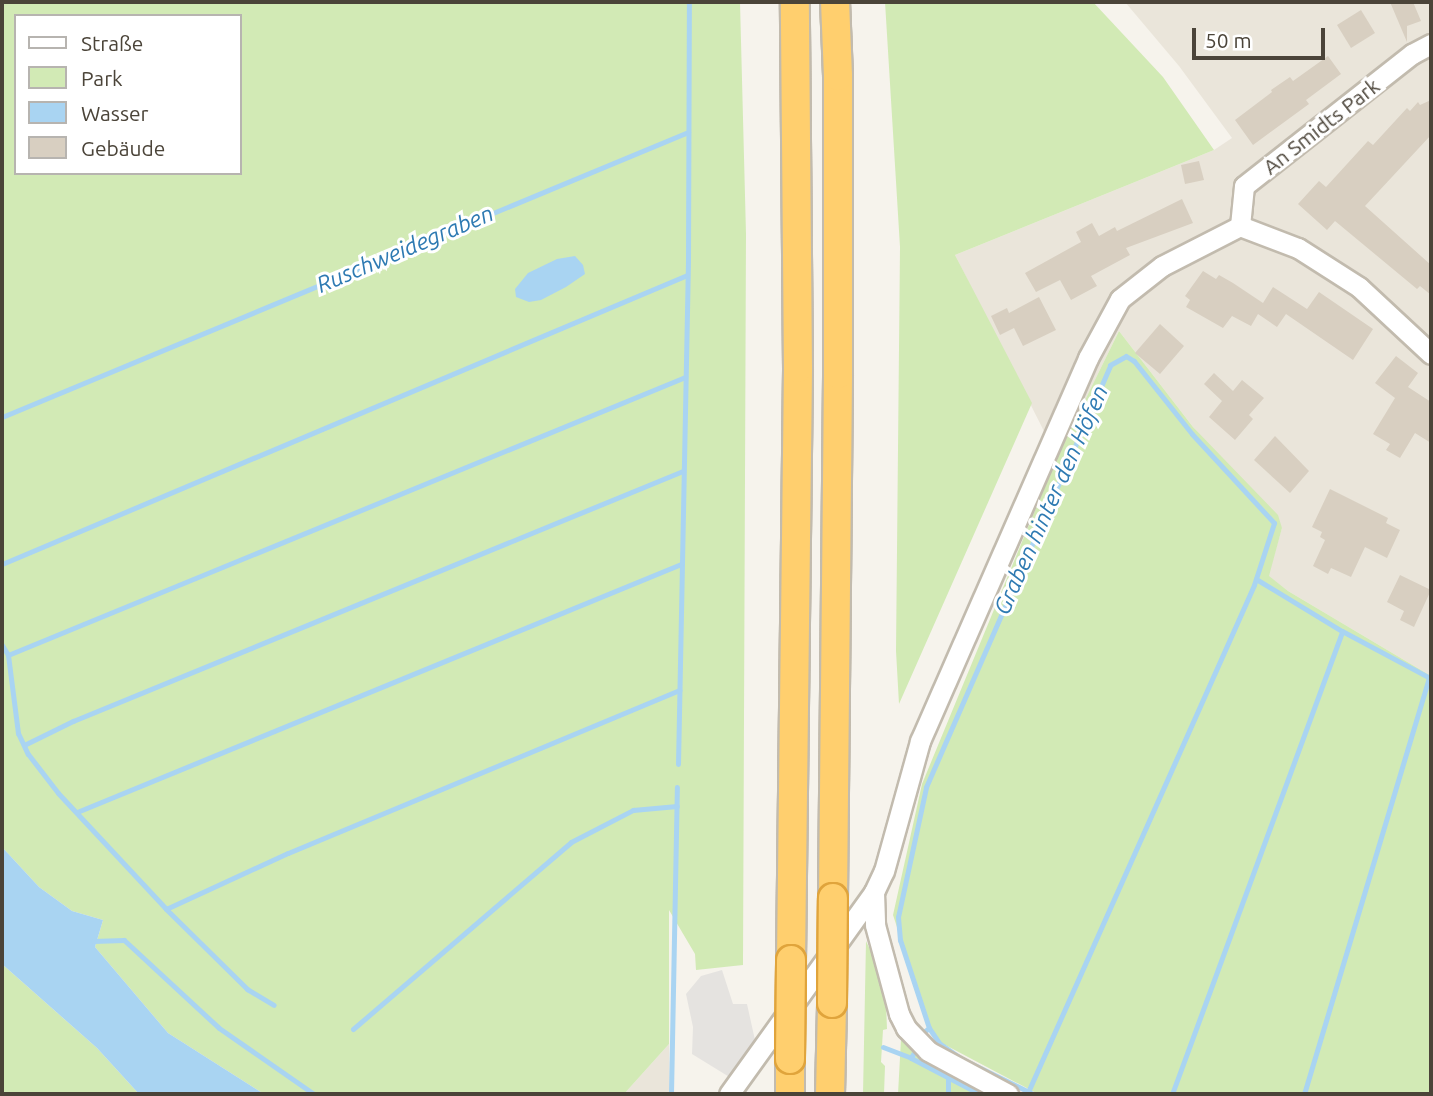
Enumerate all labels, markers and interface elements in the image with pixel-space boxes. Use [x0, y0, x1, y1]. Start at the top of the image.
legend [14, 14, 242, 175]
scale bar [1195, 14, 1328, 58]
text: 50 m [1205, 28, 1252, 52]
text: Straße [81, 31, 143, 55]
text: Park [81, 66, 123, 90]
street label: An Smidts Park [1258, 73, 1384, 179]
text: Wasser [81, 101, 149, 125]
text: Gebäude [81, 136, 165, 160]
water label: Ruschweidegraben [312, 199, 498, 299]
water label: Graben hinter den Höfen [988, 381, 1114, 619]

